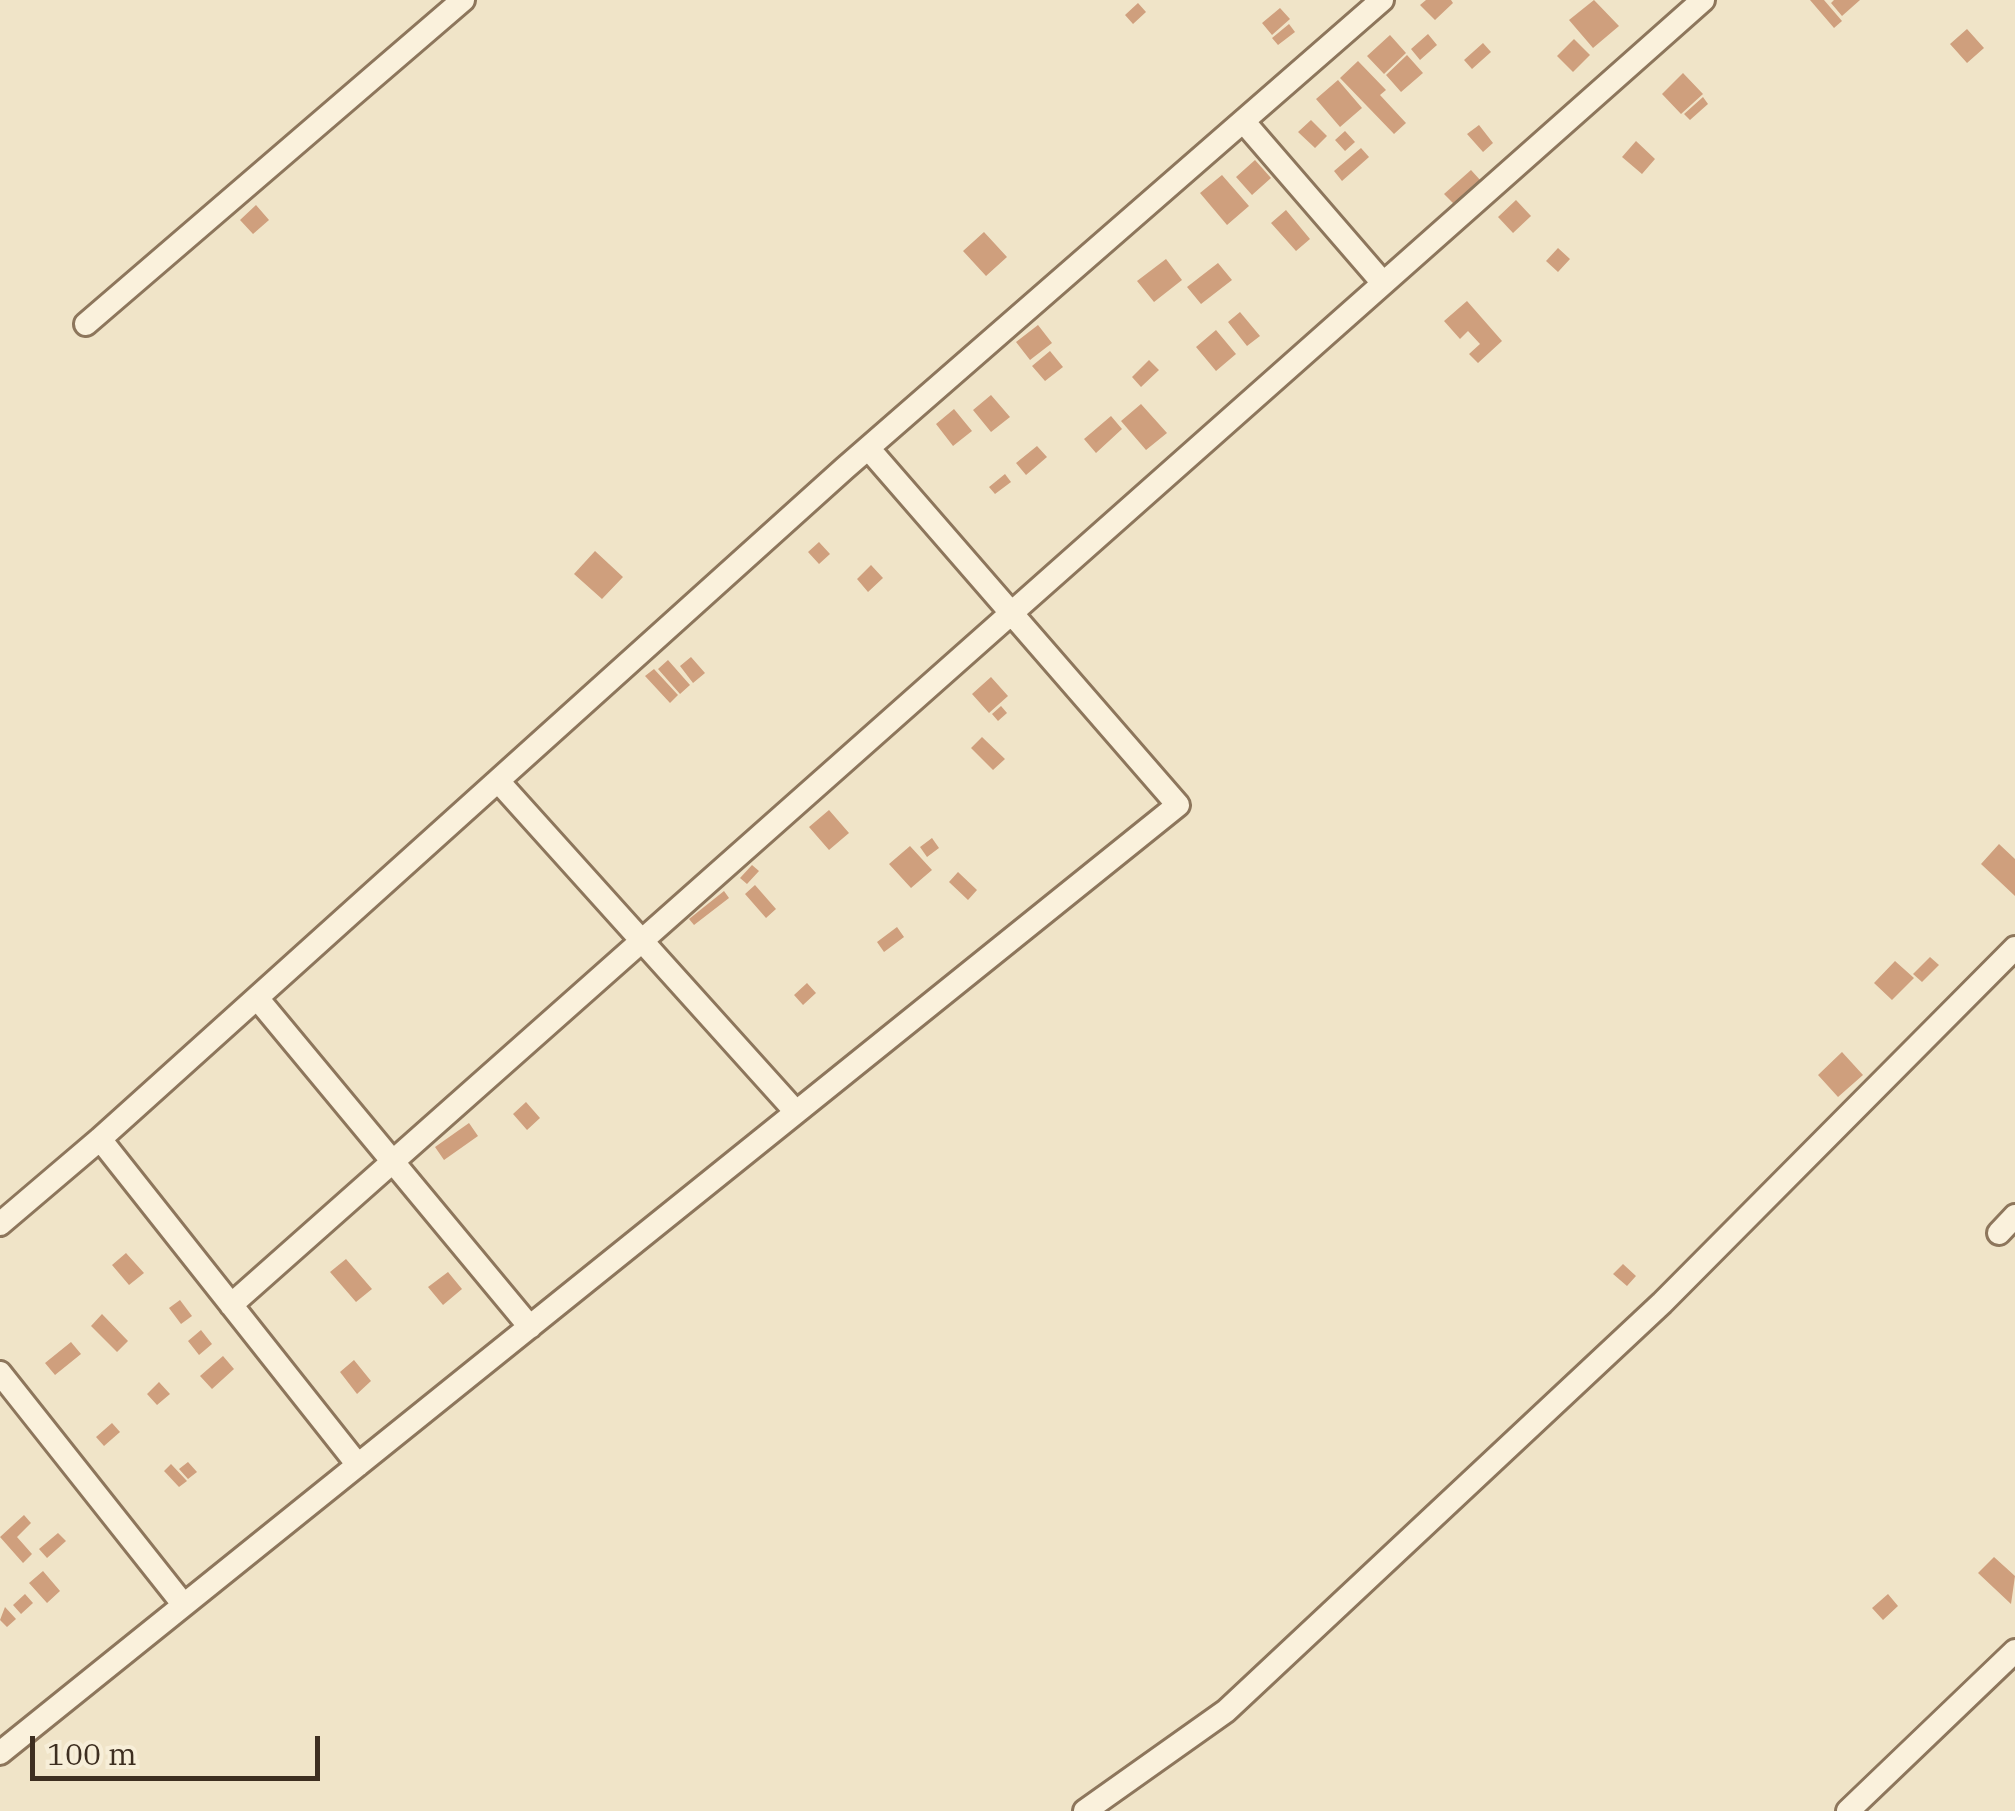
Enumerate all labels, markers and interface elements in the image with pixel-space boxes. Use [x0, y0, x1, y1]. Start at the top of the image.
scale bar [35, 1716, 325, 1778]
text: 100 m [47, 1734, 137, 1773]

